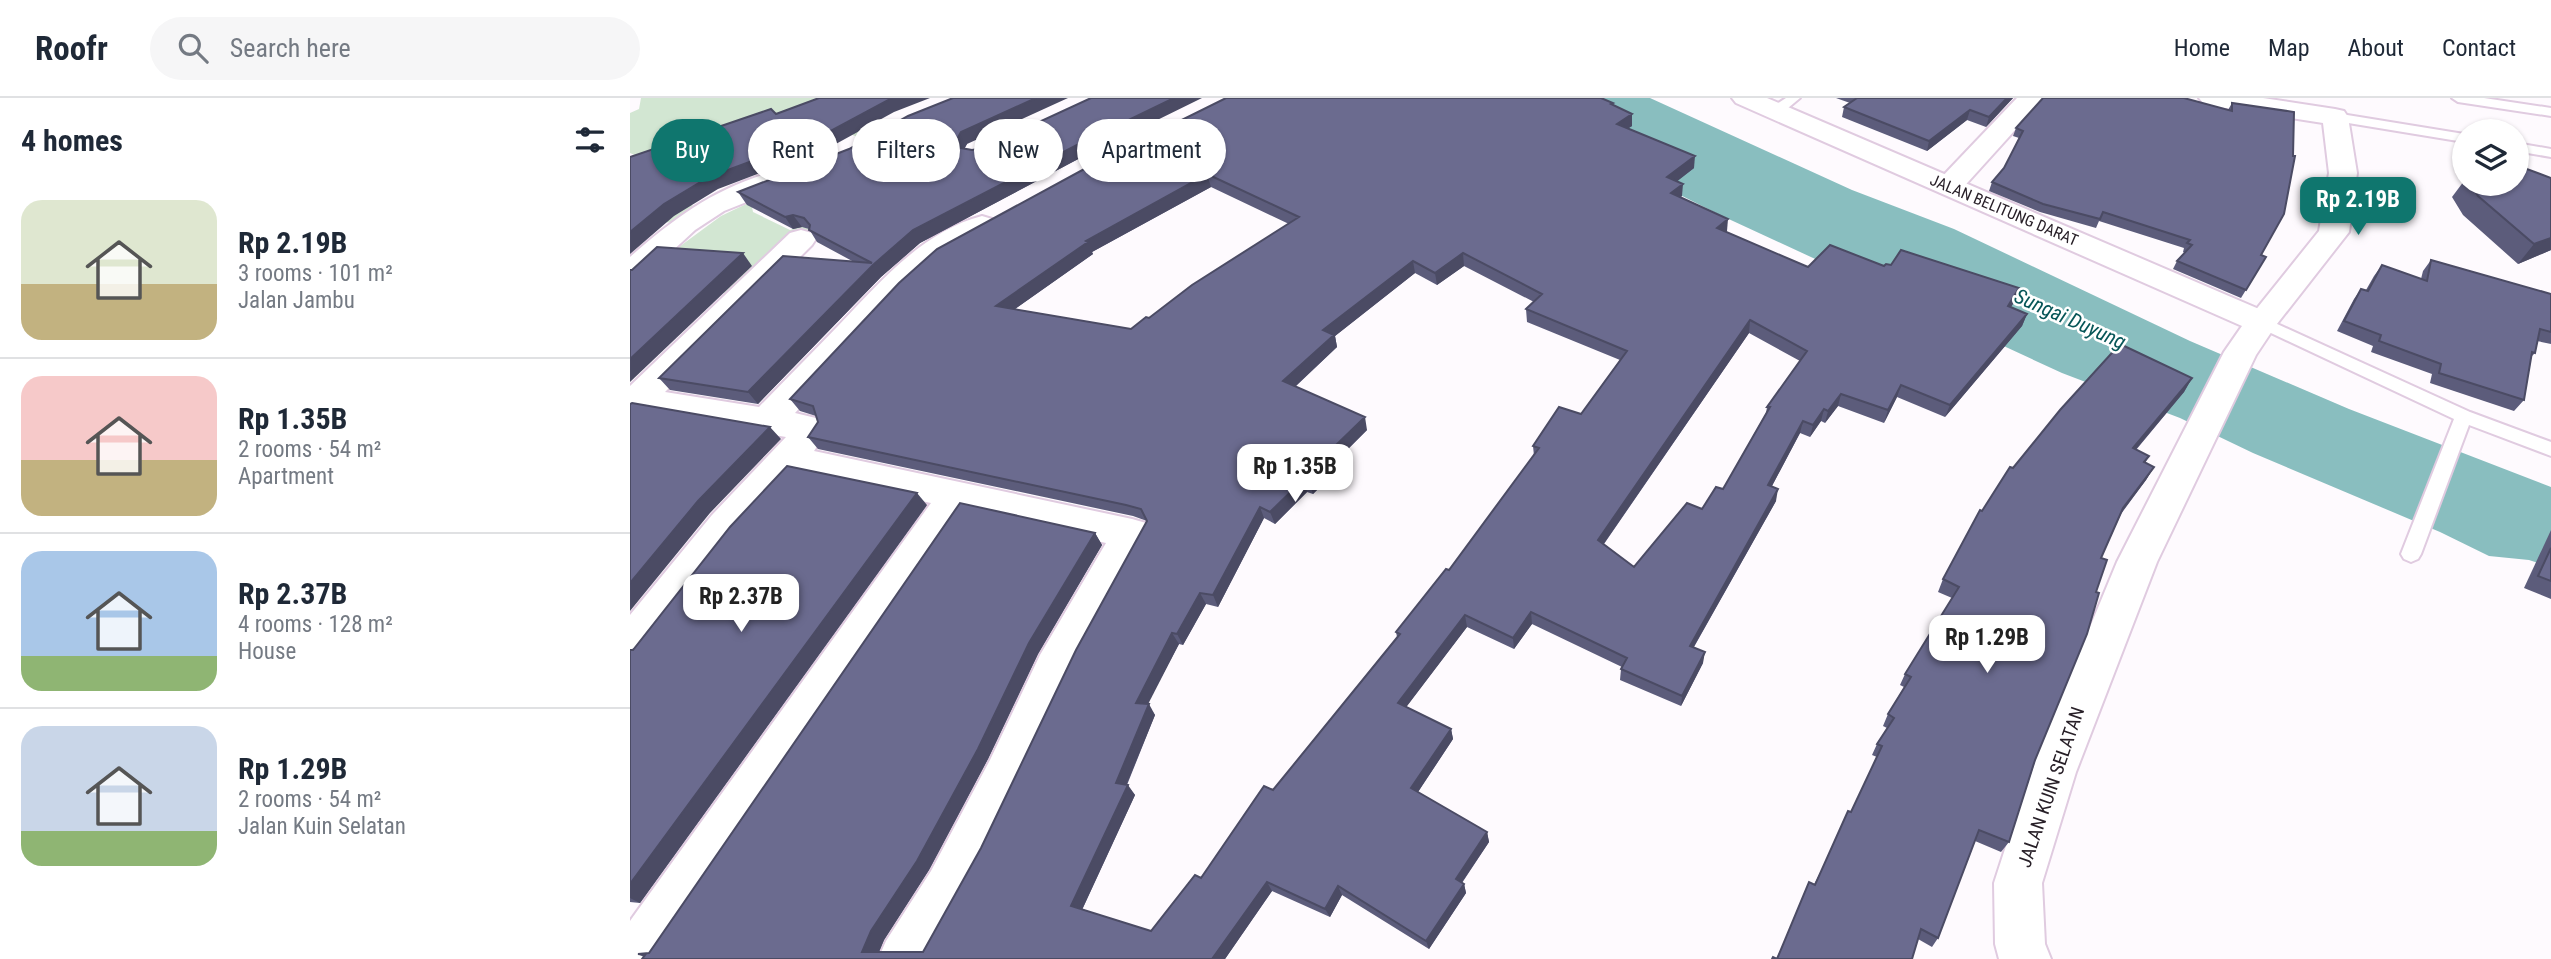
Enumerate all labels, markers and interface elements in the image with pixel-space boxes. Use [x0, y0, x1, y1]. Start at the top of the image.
search box [150, 17, 640, 80]
text: Roofr [35, 29, 108, 68]
icon: search [174, 29, 212, 67]
text: Search here [230, 33, 351, 63]
text: Home [2174, 34, 2230, 62]
text: Map [2268, 34, 2310, 62]
text: About [2348, 34, 2404, 62]
text: Contact [2442, 34, 2516, 62]
chip: Buy [651, 119, 734, 182]
chip: Rent [748, 119, 838, 182]
chip: Filters [852, 119, 960, 182]
chip: New [974, 119, 1063, 182]
chip: Apartment [1077, 119, 1226, 182]
map controls [2452, 119, 2529, 196]
button: layers [2452, 119, 2529, 196]
icon: filters [571, 121, 609, 159]
text: 4 homes [21, 123, 123, 158]
street label: JALAN BELITUNG DARAT [1927, 170, 2081, 250]
pin: Rp 2.19B [2286, 178, 2430, 237]
text: Rp 2.19B [2316, 186, 2400, 213]
text: Rp 2.19B [238, 225, 347, 260]
icon: home [77, 228, 161, 312]
text: 3 rooms · 101 m² [238, 260, 393, 287]
water label: Sungai Duyung [2011, 284, 2129, 354]
text: Jalan Jambu [238, 287, 355, 314]
text: Rp 1.35B [238, 401, 347, 436]
icon: home [77, 404, 161, 488]
text: 2 rooms · 54 m² [238, 436, 381, 463]
pin: Rp 1.35B [1223, 444, 1367, 504]
text: Rp 1.35B [1253, 453, 1337, 480]
text: Apartment [238, 463, 334, 490]
pin: Rp 2.37B [669, 574, 813, 634]
text: Rp 2.37B [238, 576, 347, 611]
icon: home [77, 579, 161, 663]
text: Rp 2.37B [699, 583, 783, 610]
text: 4 rooms · 128 m² [238, 611, 393, 638]
pin: Rp 1.29B [1915, 616, 2059, 675]
text: Rp 1.29B [1945, 624, 2029, 651]
text: House [238, 638, 296, 665]
street label: JALAN KUIN SELATAN [2013, 704, 2089, 870]
text: Rp 1.29B [238, 751, 347, 786]
icon: home [77, 754, 161, 838]
text: 2 rooms · 54 m² [238, 786, 381, 813]
text: Jalan Kuin Selatan [238, 813, 406, 840]

